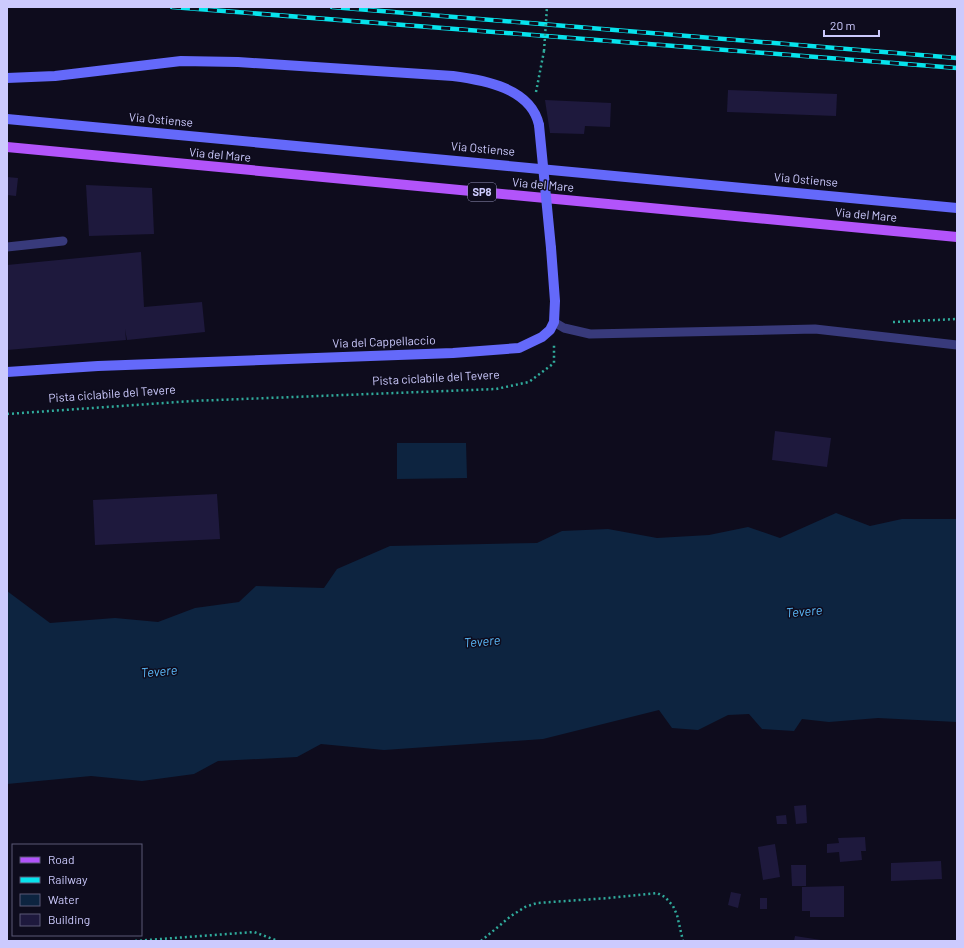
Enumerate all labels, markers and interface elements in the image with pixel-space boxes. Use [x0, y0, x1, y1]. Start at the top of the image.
scale bar [824, 12, 879, 38]
text: 20 m [830, 18, 856, 32]
street label: Via Ostiense [128, 109, 194, 129]
street label: Via Ostiense [450, 138, 516, 158]
street label: Via del Mare [189, 144, 252, 164]
street label: Via Ostiense [773, 169, 839, 189]
street label: Via del Mare [512, 174, 575, 194]
road number: SP8 [468, 183, 496, 201]
street label: Via del Mare [835, 204, 898, 224]
street label: Via del Cappellaccio [332, 332, 436, 350]
street label: Pista ciclabile del Tevere [372, 367, 500, 387]
street label: Pista ciclabile del Tevere [48, 382, 176, 404]
water label: Tevere [785, 601, 823, 621]
water label: Tevere [463, 631, 501, 651]
water label: Tevere [140, 661, 178, 681]
legend [12, 844, 142, 936]
text: Road [48, 852, 75, 866]
text: Railway [48, 872, 88, 886]
text: Water [48, 892, 80, 906]
text: Building [48, 912, 90, 926]

